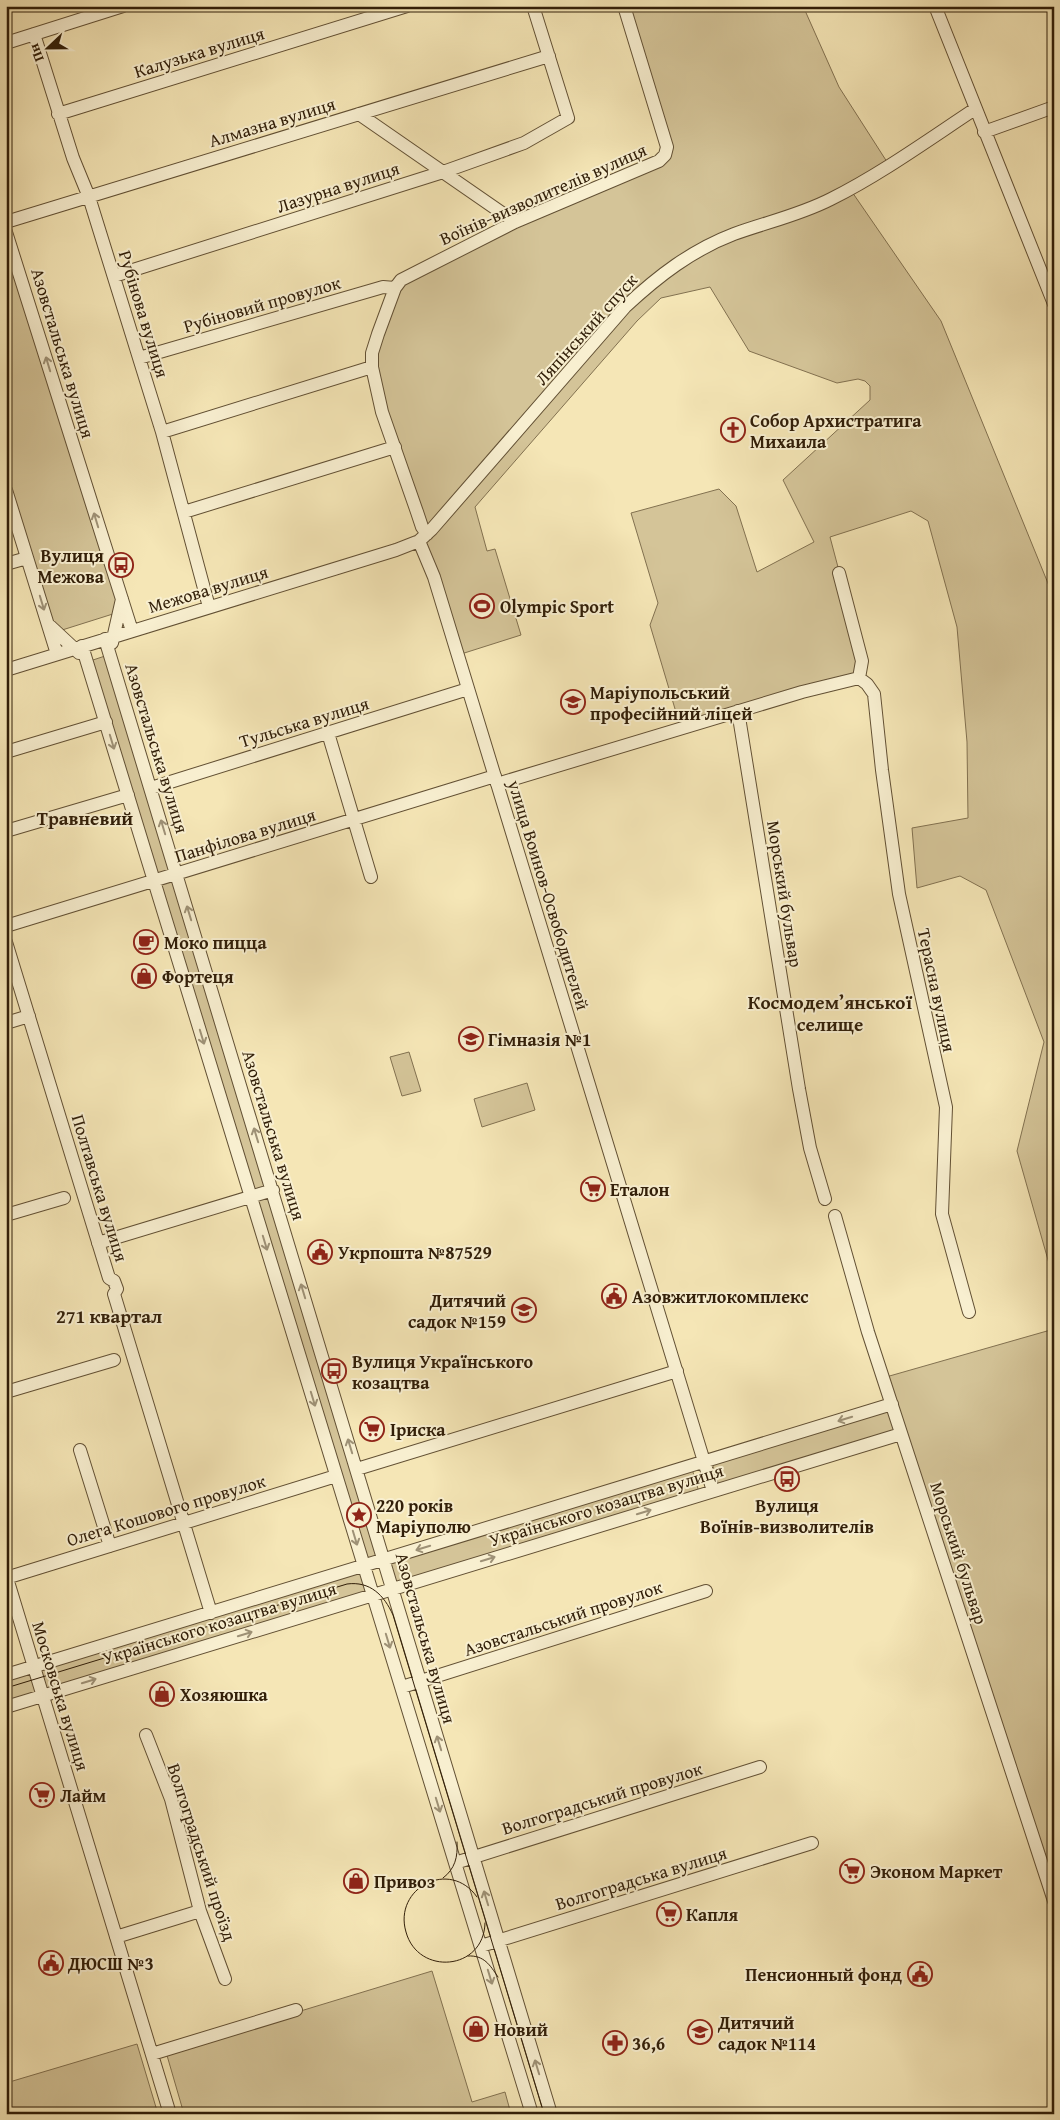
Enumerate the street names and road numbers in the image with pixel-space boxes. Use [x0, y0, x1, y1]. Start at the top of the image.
street label: Калузька вулиця [131, 19, 267, 85]
street label: Алмазна вулиця [205, 90, 339, 154]
street label: Воїнів-визволителів вулиця [435, 136, 651, 252]
street label: Лазурна вулиця [273, 154, 403, 220]
street label: Рубінова вулиця [112, 247, 176, 381]
street label: Азовстальська вулиця [24, 265, 102, 441]
street label: Ляпінський спуск [528, 267, 644, 391]
street label: Рубіновий провулок [180, 268, 344, 339]
street label: Межова вулиця [145, 558, 271, 620]
street label: Азовстальська вулиця [118, 660, 196, 836]
street label: Тульська вулиця [236, 689, 372, 755]
street label: улица Воинов-Освободителей [501, 776, 597, 1014]
street label: Панфілова вулиця [171, 801, 319, 869]
street label: Морський бульвар [760, 819, 810, 970]
street label: Терасна вулиця [911, 926, 963, 1054]
street label: Азовстальська вулиця [235, 1047, 313, 1223]
street label: Полтавська вулиця [65, 1111, 135, 1265]
street label: Українського козацтва вулиця [486, 1456, 726, 1554]
street label: Олега Кошового провулок [63, 1467, 269, 1553]
street label: Морський бульвар [923, 1478, 995, 1628]
street label: Азовстальська вулиця [389, 1549, 463, 1727]
street label: Азовстальський провулок [460, 1573, 666, 1663]
street label: Українського козацтва вулиця [99, 1574, 339, 1672]
street label: Московська вулиця [25, 1618, 97, 1774]
street label: Волгоградський провулок [498, 1754, 706, 1841]
street label: Волгоградський проїзд [161, 1760, 244, 1944]
street label: Волгоградська вулиця [552, 1839, 730, 1917]

